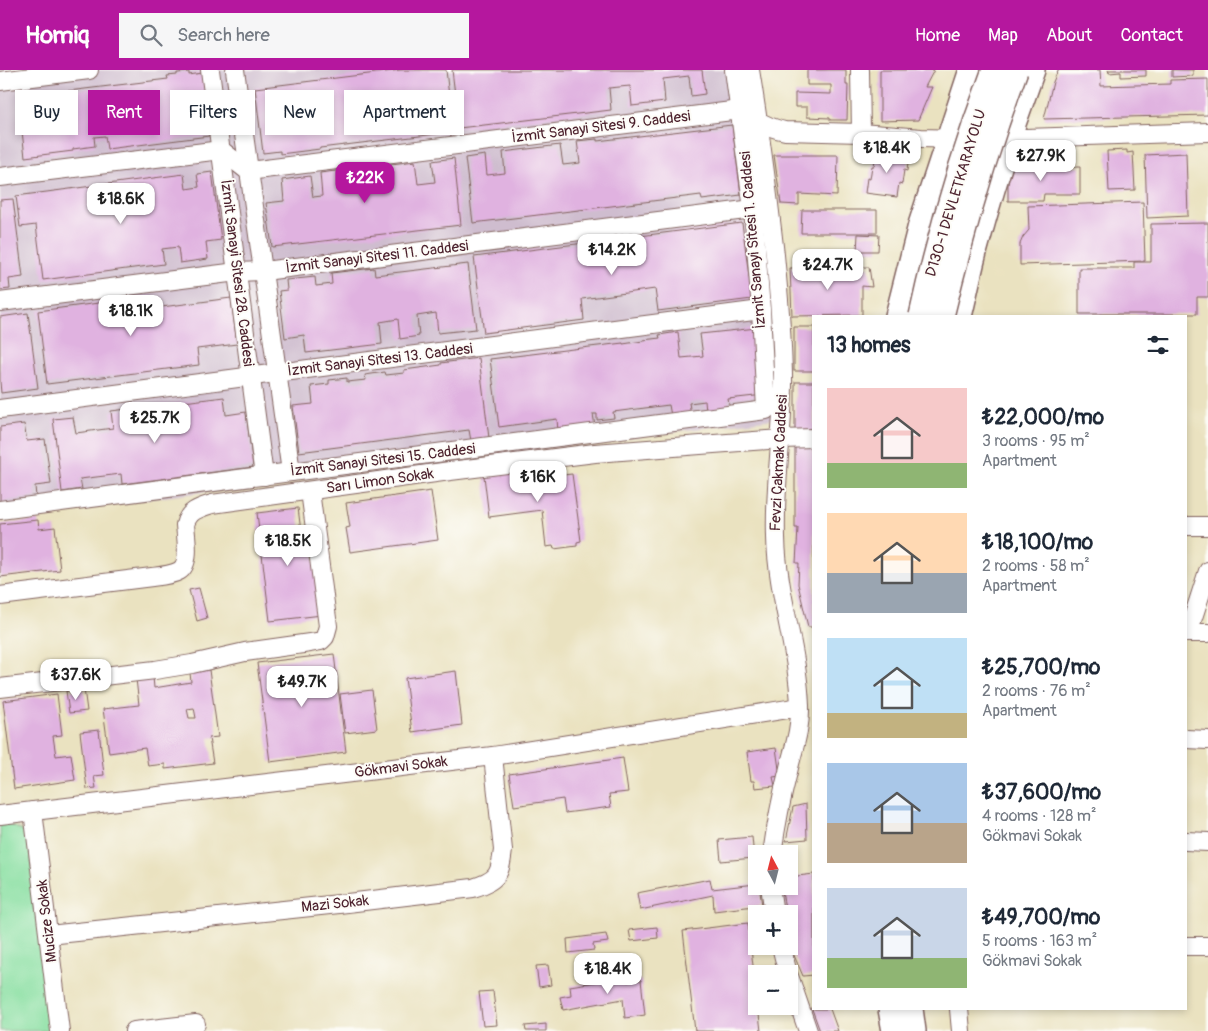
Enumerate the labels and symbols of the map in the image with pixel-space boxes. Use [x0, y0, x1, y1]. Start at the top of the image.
street label: İzmit Sanayi Sitesi 9. Caddesi [511, 107, 692, 147]
street label: D130-1 DEVLETKARAYOLU [921, 107, 991, 279]
pin: ₺18.4K [846, 132, 928, 174]
pin: ₺27.9K [1000, 140, 1082, 182]
street label: İzmit Sanayi Sitesi 1. Caddesi [736, 150, 770, 330]
pin: ₺22K [335, 162, 395, 204]
street label: İzmit Sanayi Sitesi 28. Caddesi [216, 178, 258, 368]
pin: ₺18.6K [80, 182, 162, 225]
pin: ₺14.2K [571, 234, 653, 276]
street label: İzmit Sanayi Sitesi 11. Caddesi [285, 236, 470, 278]
pin: ₺24.7K [787, 248, 869, 291]
pin: ₺18.1K [90, 294, 172, 337]
street label: İzmit Sanayi Sitesi 13. Caddesi [286, 339, 474, 381]
street label: Fevzi Çakmak Caddesi [766, 394, 792, 532]
pin: ₺25.7K [114, 402, 196, 444]
street label: İzmit Sanayi Sitesi 15. Caddesi [289, 439, 477, 481]
pin: ₺16K [508, 460, 568, 503]
street label: Sarı Limon Sokak [325, 464, 436, 498]
pin: ₺18.5K [247, 524, 329, 567]
pin: ₺37.6K [35, 658, 117, 701]
pin: ₺49.7K [261, 666, 343, 708]
street label: Gökmavi Sokak [353, 752, 449, 782]
north arrow [748, 845, 798, 895]
street label: Mucize Sokak [32, 878, 62, 964]
street label: Mazi Sokak [300, 891, 370, 917]
pin: ₺18.4K [567, 952, 649, 995]

